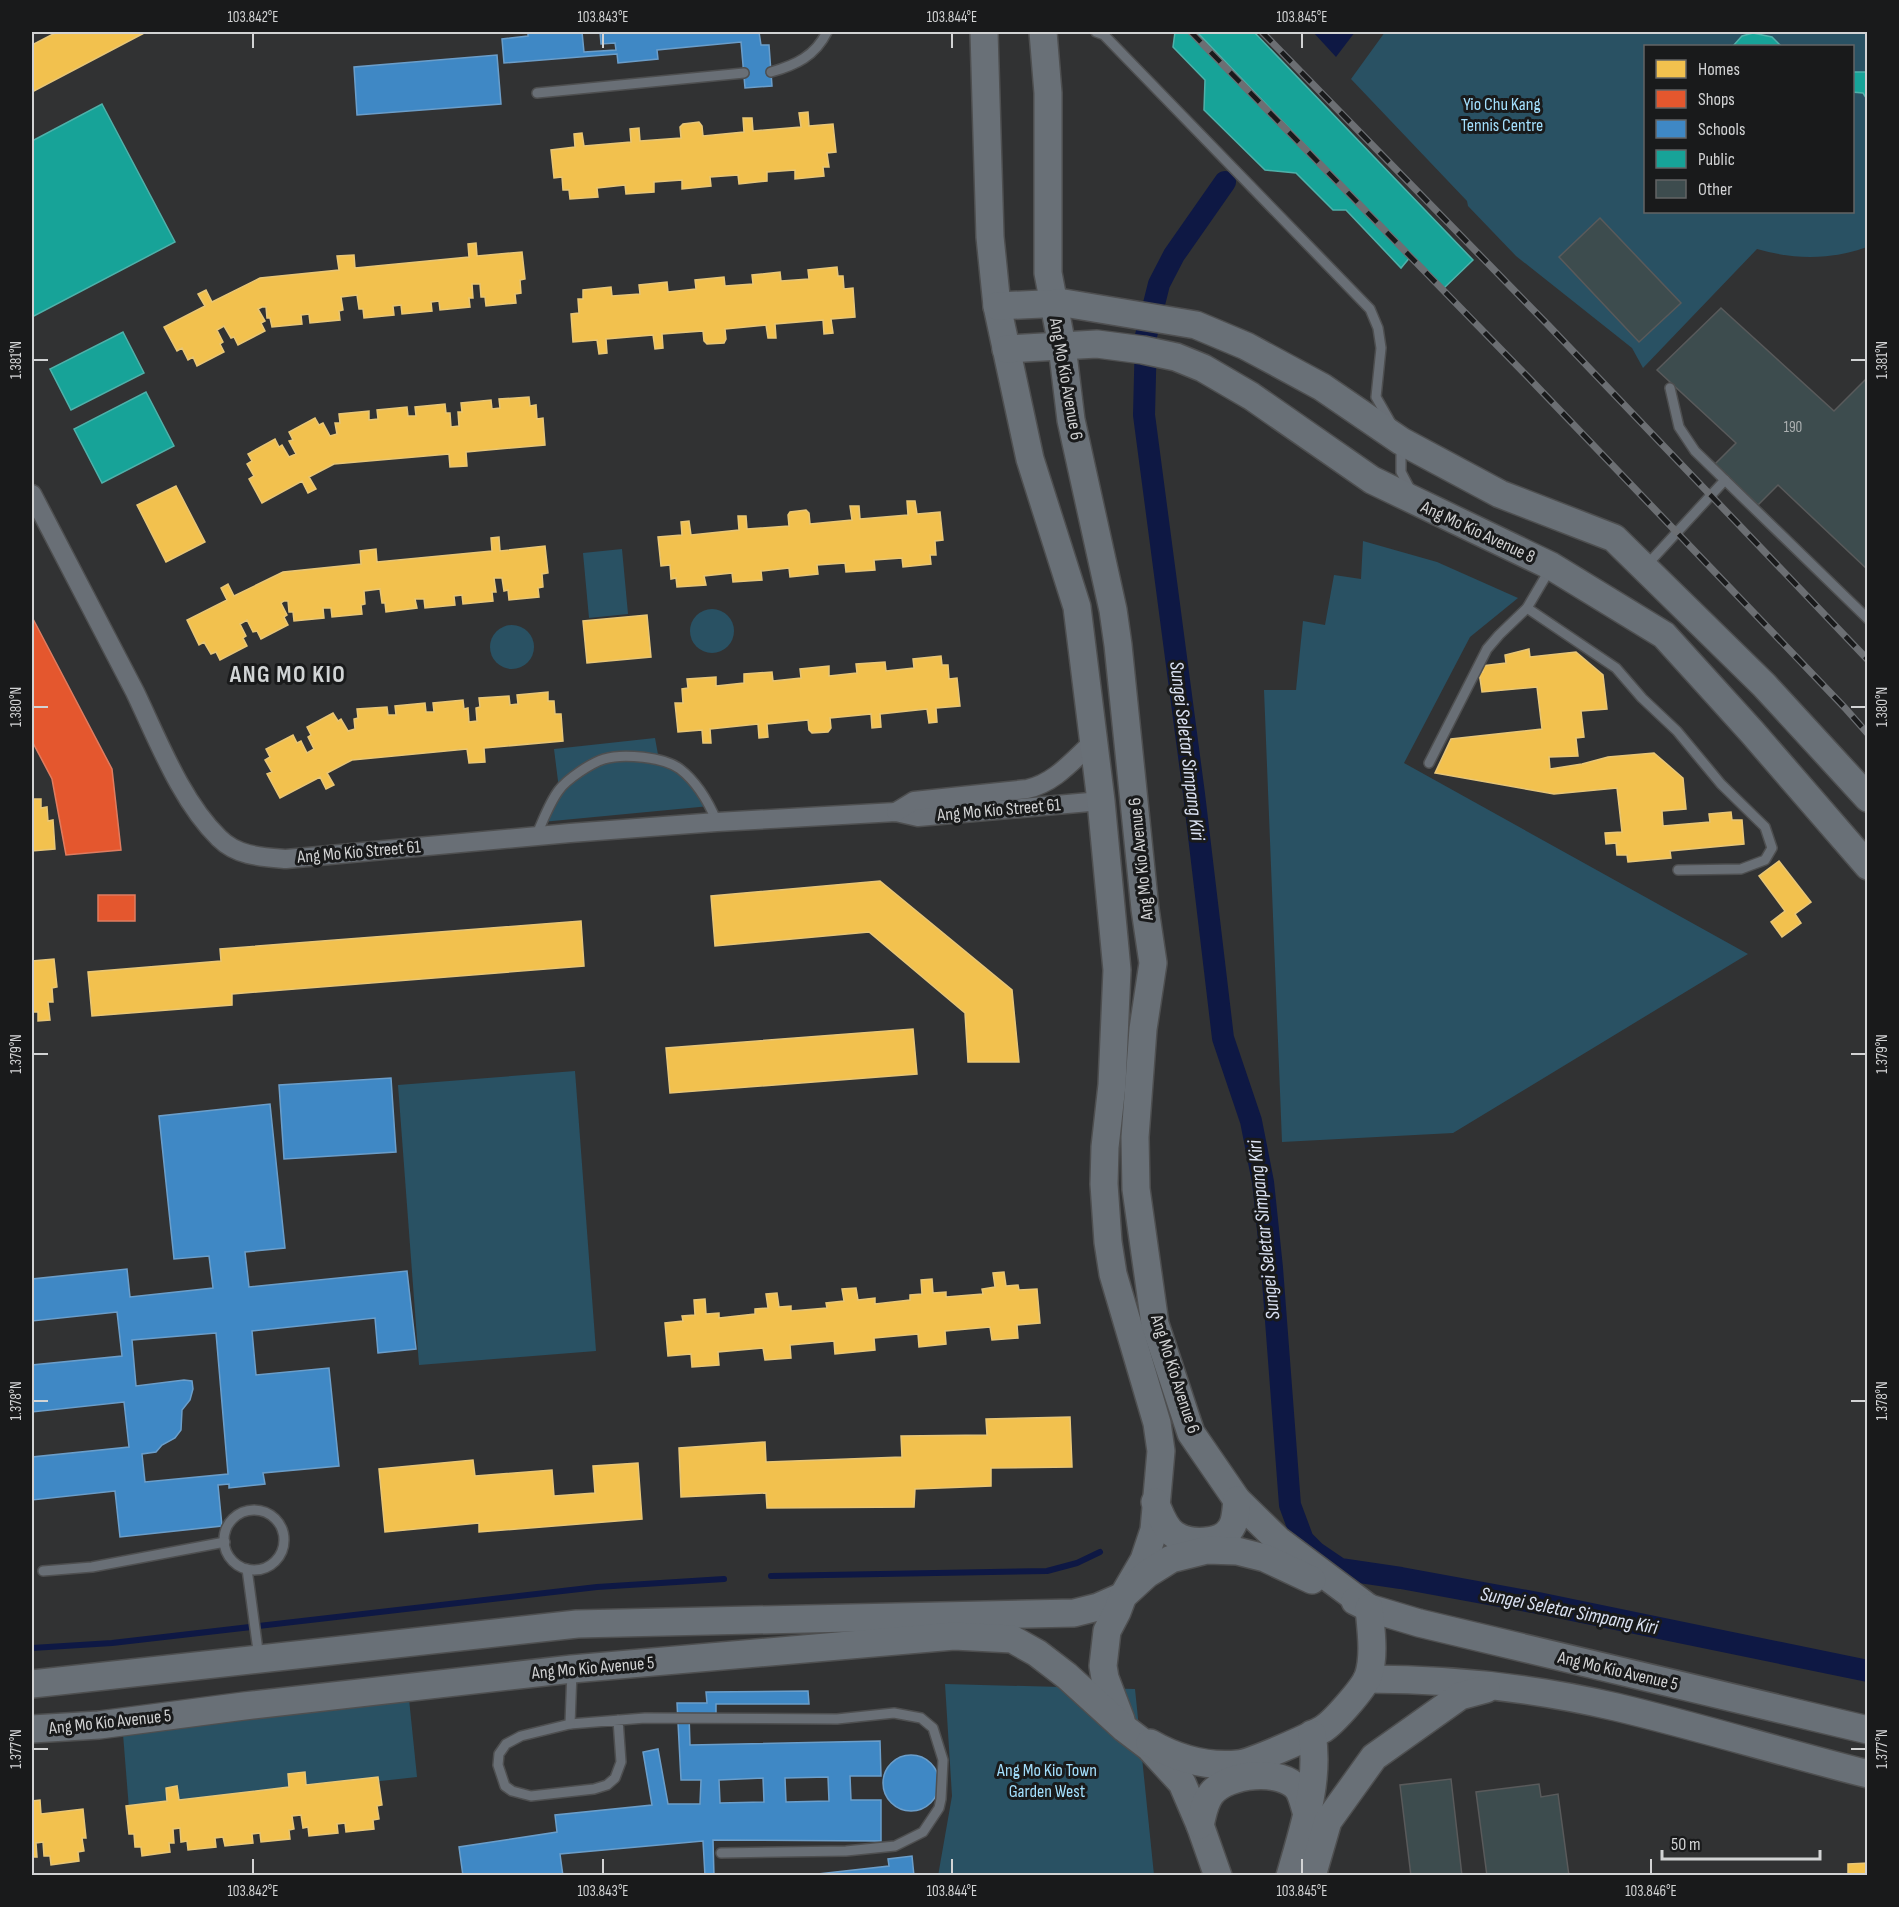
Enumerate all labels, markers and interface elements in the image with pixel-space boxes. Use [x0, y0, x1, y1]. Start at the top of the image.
text: 103.842°E [227, 8, 279, 27]
text: 103.843°E [577, 8, 629, 27]
text: 103.844°E [927, 8, 977, 27]
text: 103.845°E [1277, 8, 1327, 27]
legend [1644, 45, 1854, 213]
text: Homes [1698, 59, 1740, 80]
text: Shops [1698, 89, 1735, 110]
park label: Yio Chu Kang Tennis Centre [1461, 94, 1543, 136]
text: Schools [1698, 119, 1745, 140]
text: Public [1698, 149, 1735, 170]
text: Other [1698, 179, 1732, 200]
street label: Ang Mo Kio Avenue 6 [1045, 315, 1087, 442]
text: 1.381°N [7, 341, 26, 379]
text: 1.381°N [1873, 341, 1892, 379]
house number: 190 [1784, 418, 1802, 437]
street label: Ang Mo Kio Avenue 8 [1417, 496, 1538, 568]
district label: ANG MO KIO [229, 660, 346, 689]
water label: Sungei Seletar Simpang Kiri [1164, 660, 1210, 843]
text: 1.380°N [7, 687, 26, 727]
text: 1.380°N [1873, 687, 1892, 727]
street label: Ang Mo Kio Street 61 [935, 794, 1062, 826]
street label: Ang Mo Kio Avenue 6 [1124, 796, 1158, 922]
street label: Ang Mo Kio Street 61 [295, 836, 422, 868]
text: 1.379°N [7, 1034, 26, 1074]
text: 1.379°N [1873, 1034, 1892, 1074]
water label: Sungei Seletar Simpang Kiri [1243, 1138, 1285, 1321]
street label: Ang Mo Kio Avenue 6 [1146, 1311, 1204, 1436]
text: 1.378°N [7, 1381, 26, 1421]
text: 1.378°N [1873, 1381, 1892, 1421]
water label: Sungei Seletar Simpang Kiri [1478, 1582, 1661, 1640]
street label: Ang Mo Kio Avenue 5 [1555, 1647, 1680, 1695]
street label: Ang Mo Kio Avenue 5 [530, 1652, 655, 1684]
street label: Ang Mo Kio Avenue 5 [47, 1705, 172, 1739]
text: 1.377°N [7, 1729, 26, 1769]
text: 1.377°N [1873, 1729, 1892, 1769]
park label: Ang Mo Kio Town Garden West [996, 1760, 1097, 1802]
scale bar [1662, 1823, 1820, 1861]
text: 50 m [1671, 1834, 1701, 1855]
text: 103.842°E [227, 1882, 279, 1901]
text: 103.843°E [577, 1882, 629, 1901]
text: 103.844°E [927, 1882, 977, 1901]
text: 103.845°E [1277, 1882, 1327, 1901]
text: 103.846°E [1625, 1882, 1677, 1901]

